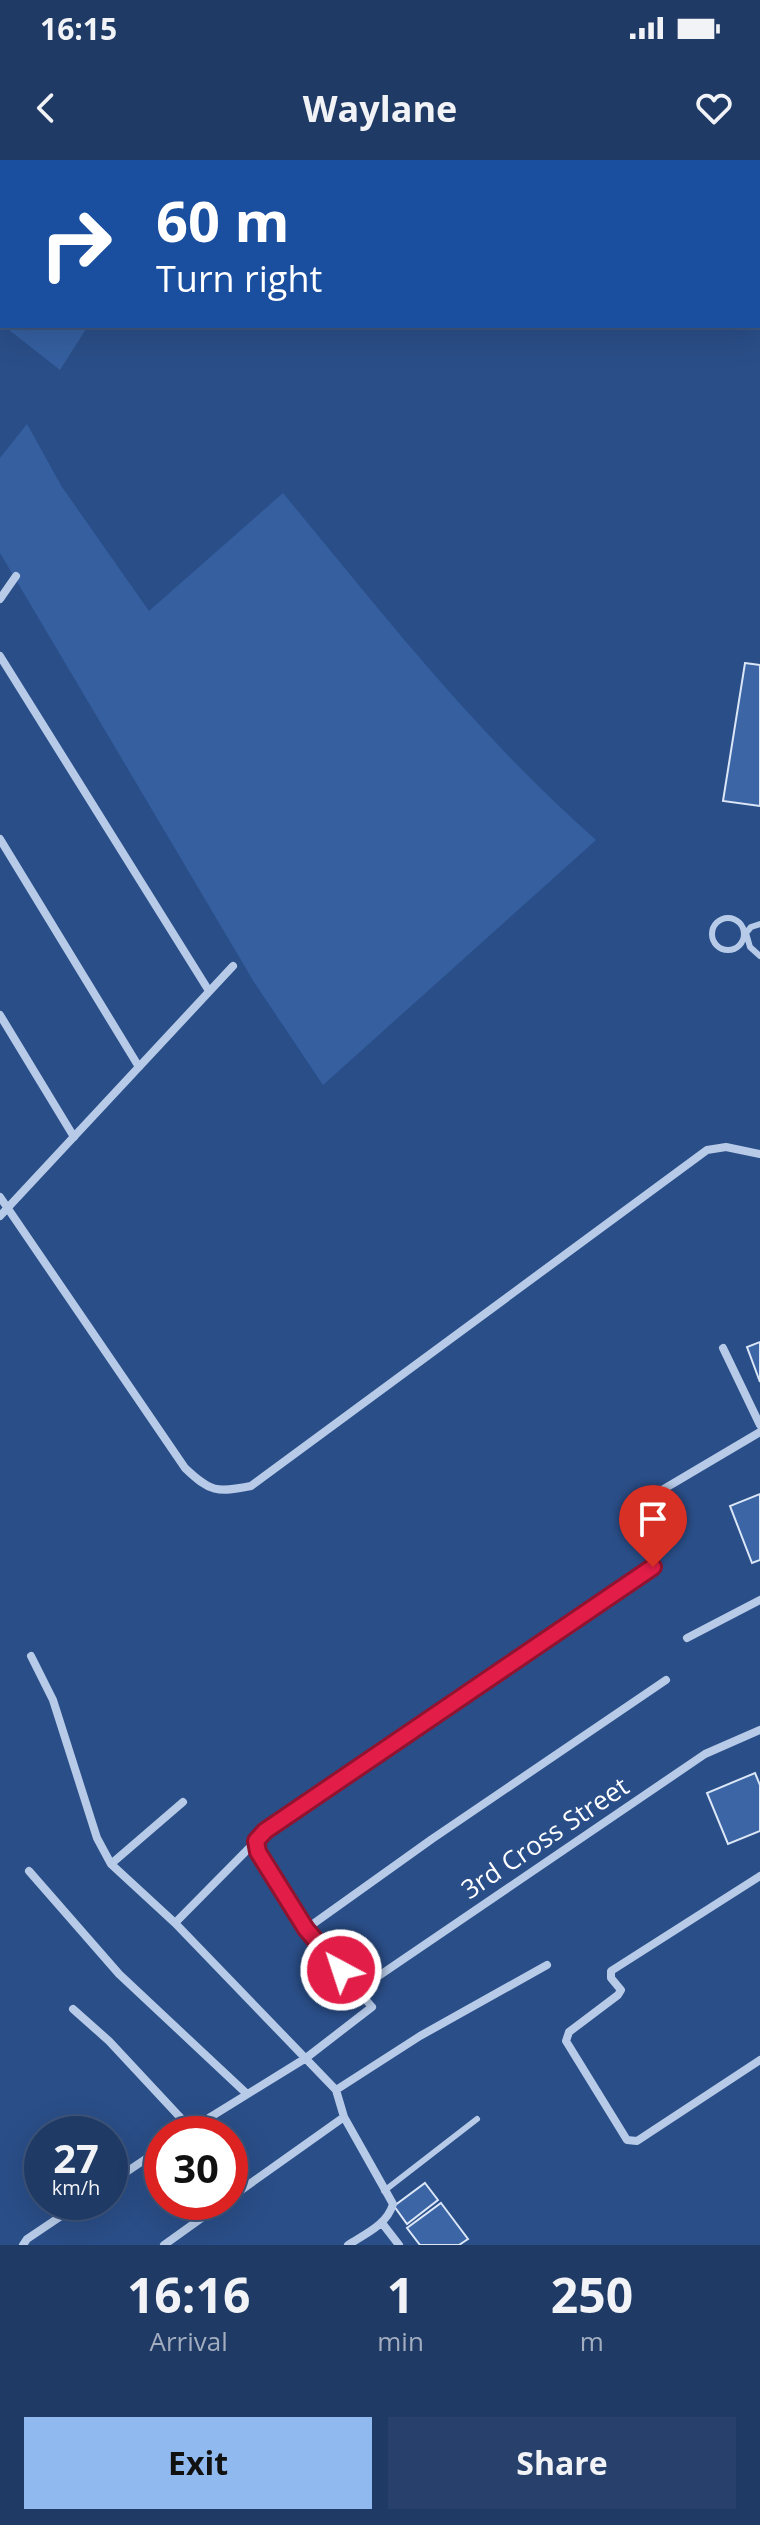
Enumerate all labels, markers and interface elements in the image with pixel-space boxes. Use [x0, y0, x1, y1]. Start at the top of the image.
text: 16:15 [40, 8, 117, 49]
text: Waylane [303, 84, 457, 133]
icon: back [24, 86, 68, 130]
icon: heart [692, 86, 736, 130]
text: 60 m [156, 182, 290, 258]
icon: right [24, 192, 128, 296]
text: Turn right [156, 254, 322, 303]
pin [619, 1485, 687, 1567]
icon: arrive [631, 1497, 675, 1541]
street label: 3rd Cross Street [454, 1768, 635, 1907]
position arrow [299, 1928, 383, 2012]
speed limit sign: 30 [144, 2116, 248, 2220]
text: 27 [53, 2130, 99, 2185]
text: km/h [52, 2174, 100, 2201]
text: 16:16 [127, 2262, 250, 2327]
text: 1 [387, 2262, 414, 2327]
text: 250 [551, 2262, 633, 2327]
text: Arrival [149, 2323, 228, 2359]
text: min [377, 2323, 424, 2359]
text: m [580, 2323, 604, 2359]
button: Exit [24, 2417, 372, 2509]
button: Share [388, 2417, 736, 2509]

